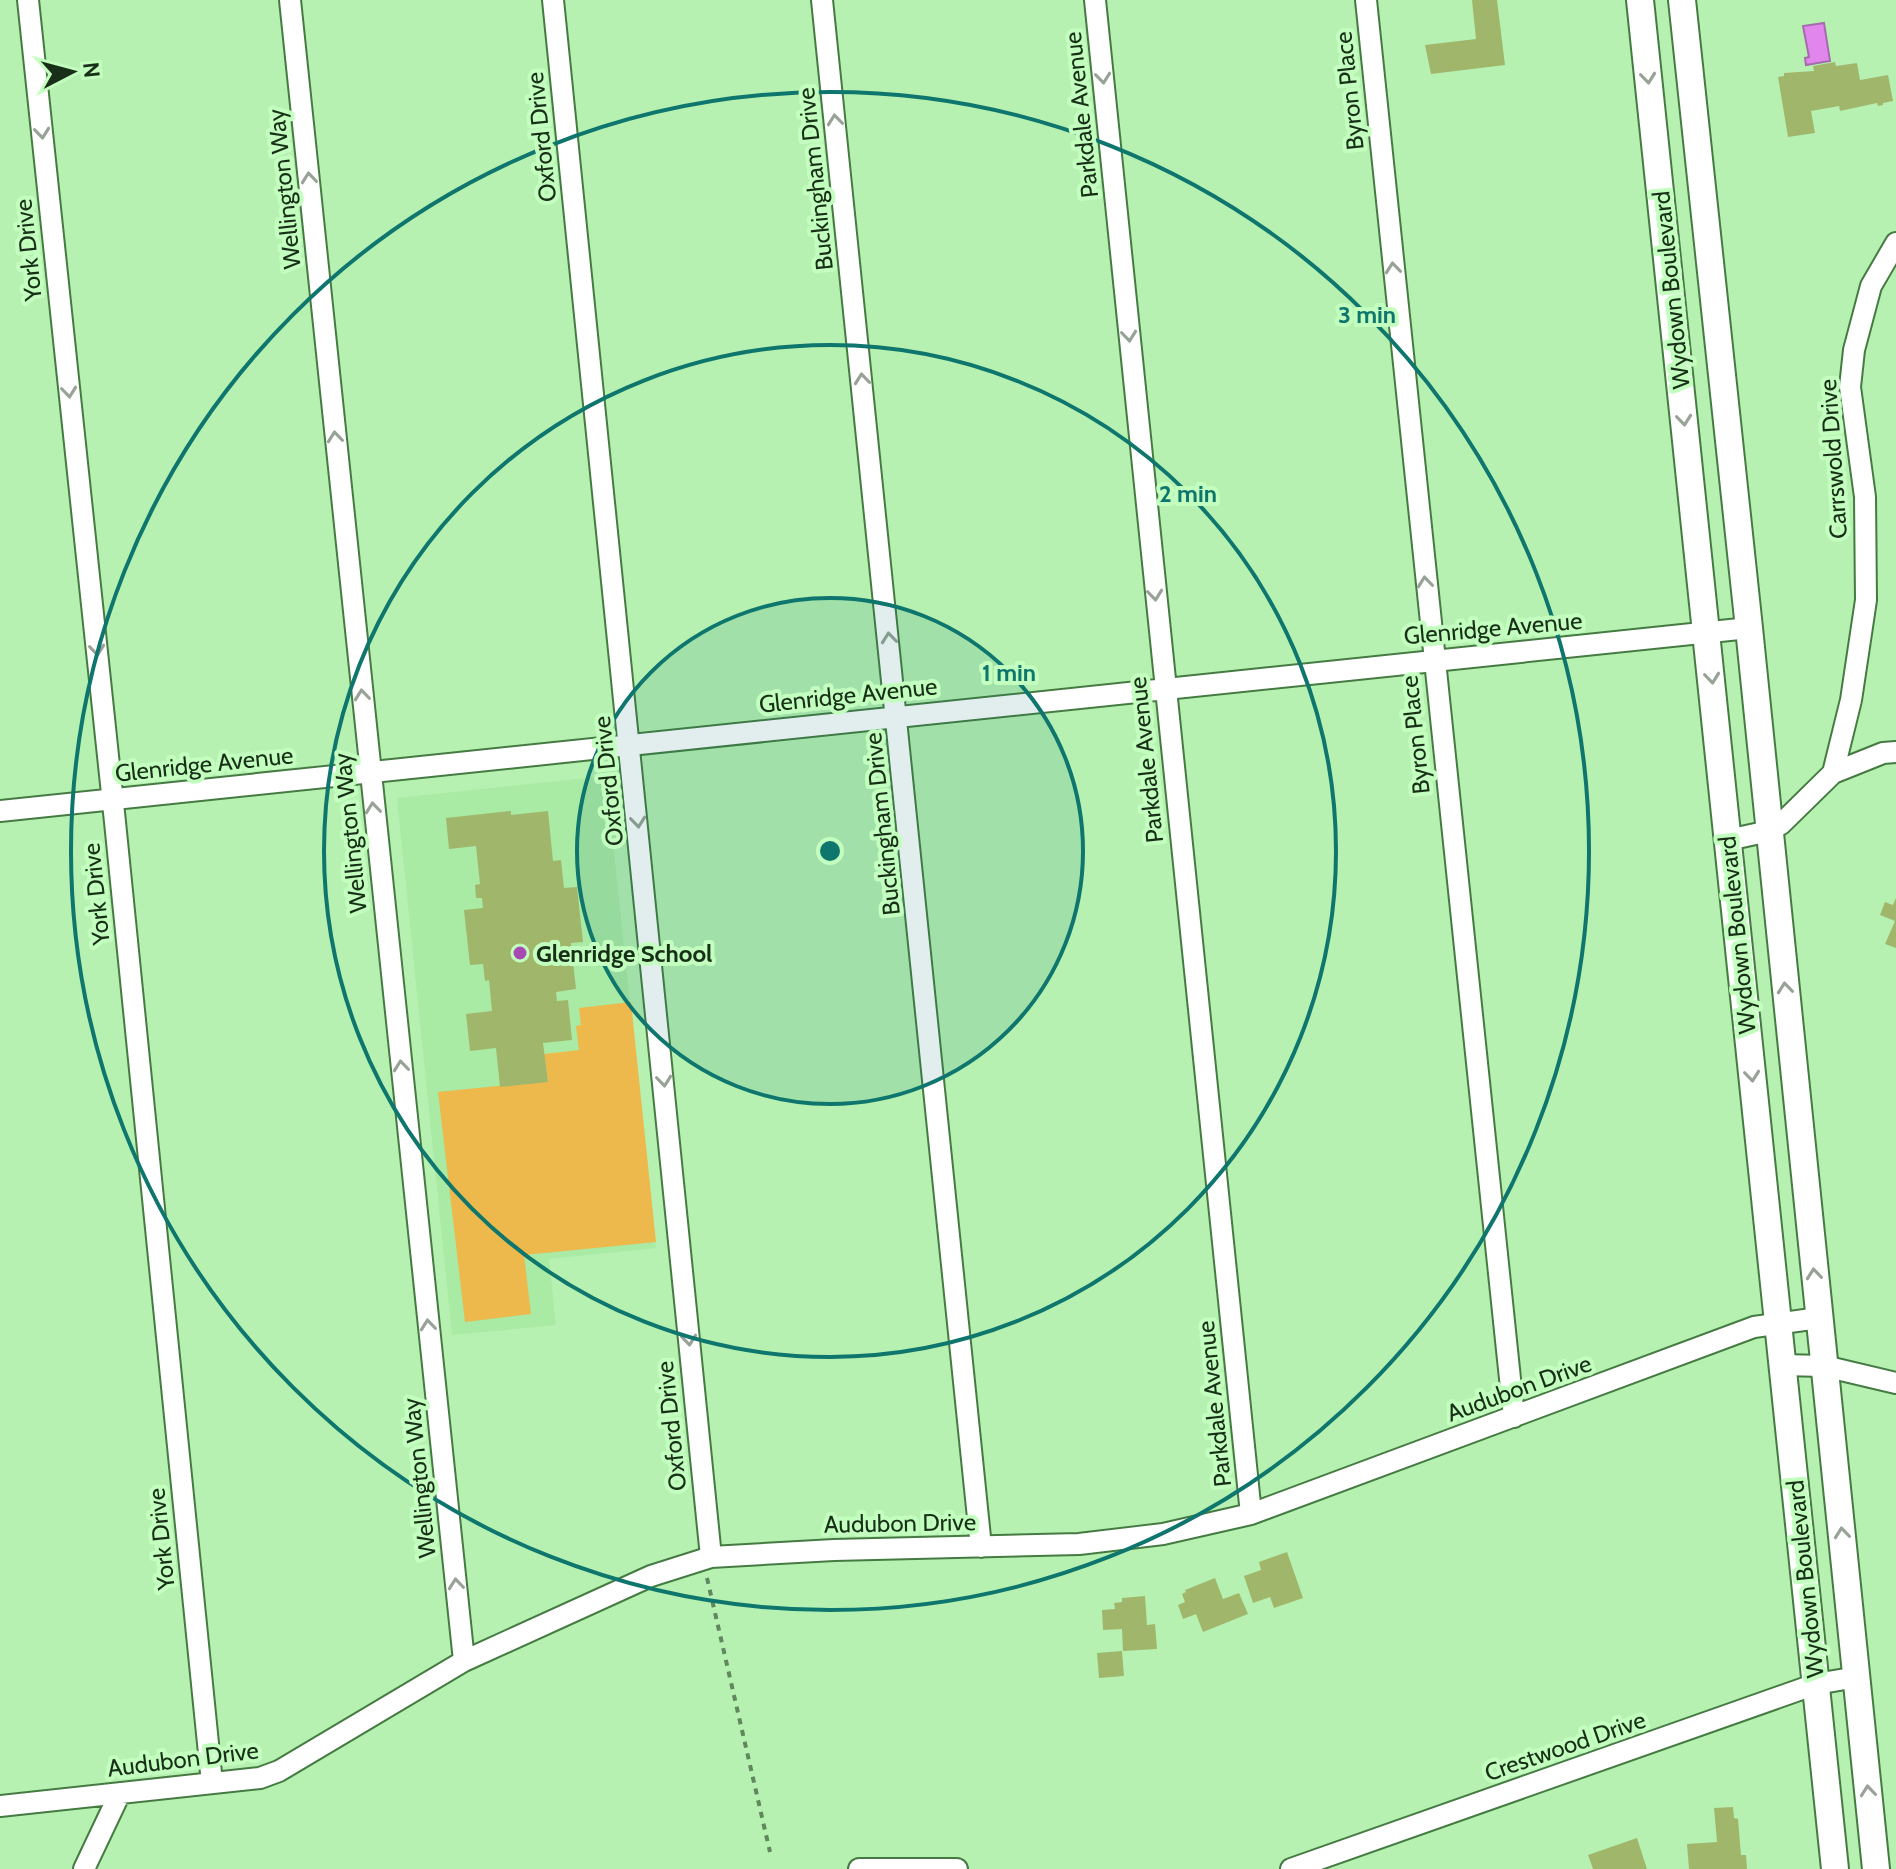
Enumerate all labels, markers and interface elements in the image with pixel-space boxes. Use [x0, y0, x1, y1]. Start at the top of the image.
street label: Parkdale Avenue [1058, 30, 1104, 200]
street label: Byron Place [1328, 30, 1370, 152]
north arrow [32, 32, 112, 112]
text: N [77, 61, 106, 79]
street label: Oxford Drive [520, 71, 562, 203]
one-way arrow [1640, 71, 1657, 84]
one-way arrow [1094, 72, 1111, 85]
street label: Buckingham Drive [791, 86, 839, 272]
street label: Wellington Way [261, 108, 307, 270]
one-way arrow [826, 113, 843, 126]
one-way arrow [33, 127, 50, 140]
one-way arrow [300, 171, 317, 184]
street label: Wydown Boulevard [1646, 190, 1696, 390]
street label: York Drive [8, 198, 48, 303]
one-way arrow [1385, 261, 1402, 274]
text: 3 min [1338, 300, 1396, 329]
one-way arrow [1121, 330, 1138, 343]
one-way arrow [853, 372, 870, 385]
street label: Carrswold Drive [1813, 378, 1853, 540]
one-way arrow [61, 386, 78, 399]
one-way arrow [1676, 414, 1693, 427]
one-way arrow [327, 430, 344, 443]
text: 2 min [1159, 479, 1217, 508]
one-way arrow [1417, 575, 1434, 588]
one-way arrow [1147, 589, 1164, 602]
street label: Glenridge Avenue [1403, 606, 1583, 650]
one-way arrow [881, 631, 898, 644]
one-way arrow [88, 644, 105, 657]
text: 1 min [982, 658, 1036, 687]
street label: Glenridge Avenue [757, 671, 939, 719]
one-way arrow [1703, 672, 1720, 685]
street label: Byron Place [1394, 674, 1436, 796]
street label: Parkdale Avenue [1123, 675, 1169, 845]
one-way arrow [353, 688, 370, 701]
street label: Oxford Drive [587, 715, 629, 847]
street label: Buckingham Drive [858, 731, 906, 917]
street label: Glenridge Avenue [113, 740, 295, 788]
street label: Wellington Way [327, 752, 373, 914]
one-way arrow [365, 801, 382, 814]
one-way arrow [629, 816, 646, 829]
street label: Wydown Boulevard [1712, 835, 1762, 1035]
centre of rings [816, 837, 844, 865]
street label: York Drive [76, 842, 116, 947]
place label: Glenridge School [536, 939, 712, 968]
marker: Glenridge School [511, 944, 529, 962]
one-way arrow [1776, 981, 1793, 994]
one-way arrow [392, 1060, 409, 1073]
one-way arrow [1743, 1070, 1760, 1083]
one-way arrow [655, 1075, 672, 1088]
one-way arrow [1806, 1267, 1823, 1280]
one-way arrow [420, 1318, 437, 1331]
street label: Parkdale Avenue [1191, 1319, 1237, 1489]
one-way arrow [680, 1334, 697, 1347]
street label: Audubon Drive [1443, 1348, 1595, 1428]
street label: Oxford Drive [650, 1360, 692, 1492]
street label: Wellington Way [396, 1397, 442, 1559]
street label: Wydown Boulevard [1780, 1479, 1830, 1679]
street label: York Drive [141, 1487, 181, 1592]
street label: Audubon Drive [824, 1507, 976, 1539]
one-way arrow [1833, 1526, 1850, 1539]
one-way arrow [448, 1577, 465, 1590]
street label: Crestwood Drive [1481, 1705, 1649, 1787]
street label: Audubon Drive [106, 1735, 260, 1783]
one-way arrow [1860, 1784, 1877, 1797]

